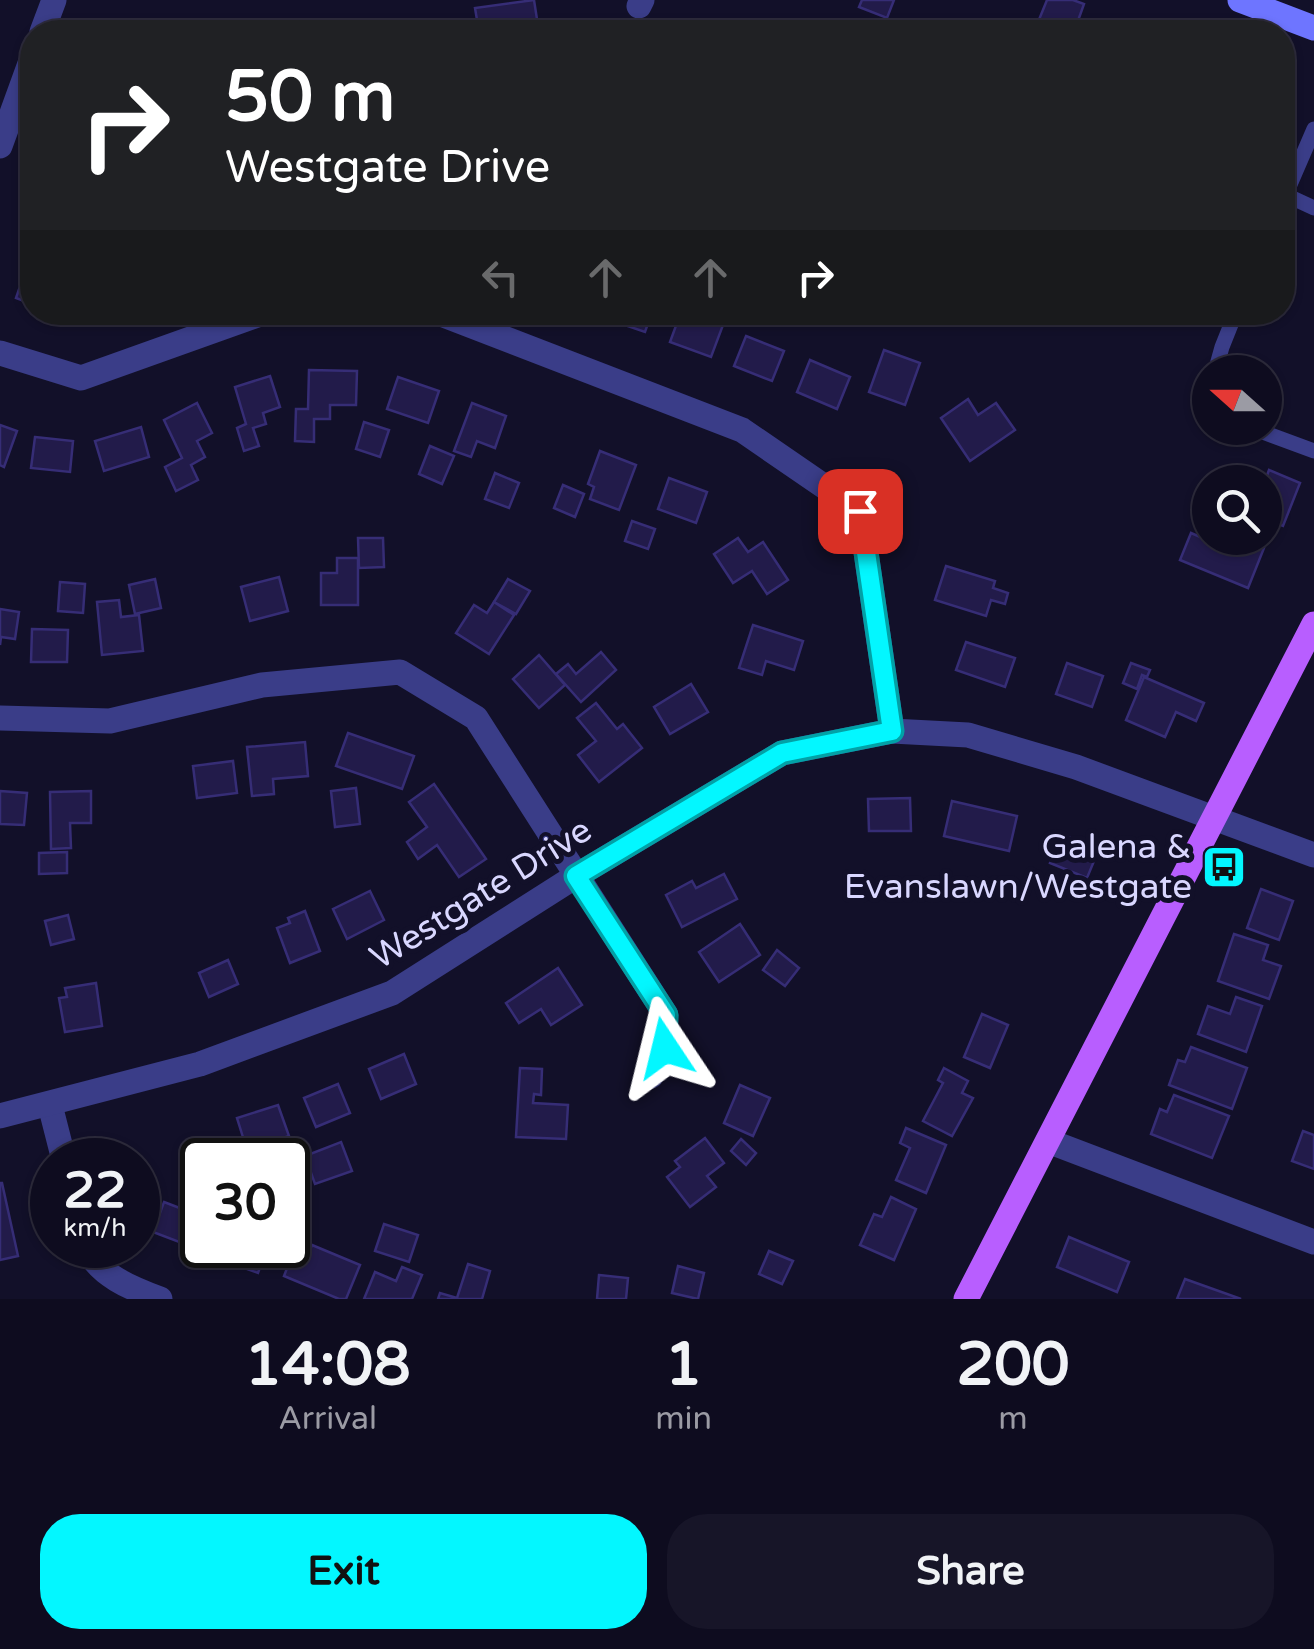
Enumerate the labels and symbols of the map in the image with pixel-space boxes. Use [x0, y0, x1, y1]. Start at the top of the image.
north arrow [1192, 355, 1282, 445]
pin [818, 469, 903, 554]
street label: Westgate Drive [363, 809, 599, 979]
place label: Galena & Evanslawn/Westgate [844, 826, 1192, 908]
bus stop icon: Galena & Evanslawn/Westgate [1201, 844, 1247, 890]
position arrow [613, 996, 717, 1100]
speed limit sign: 30 [180, 1138, 310, 1268]

